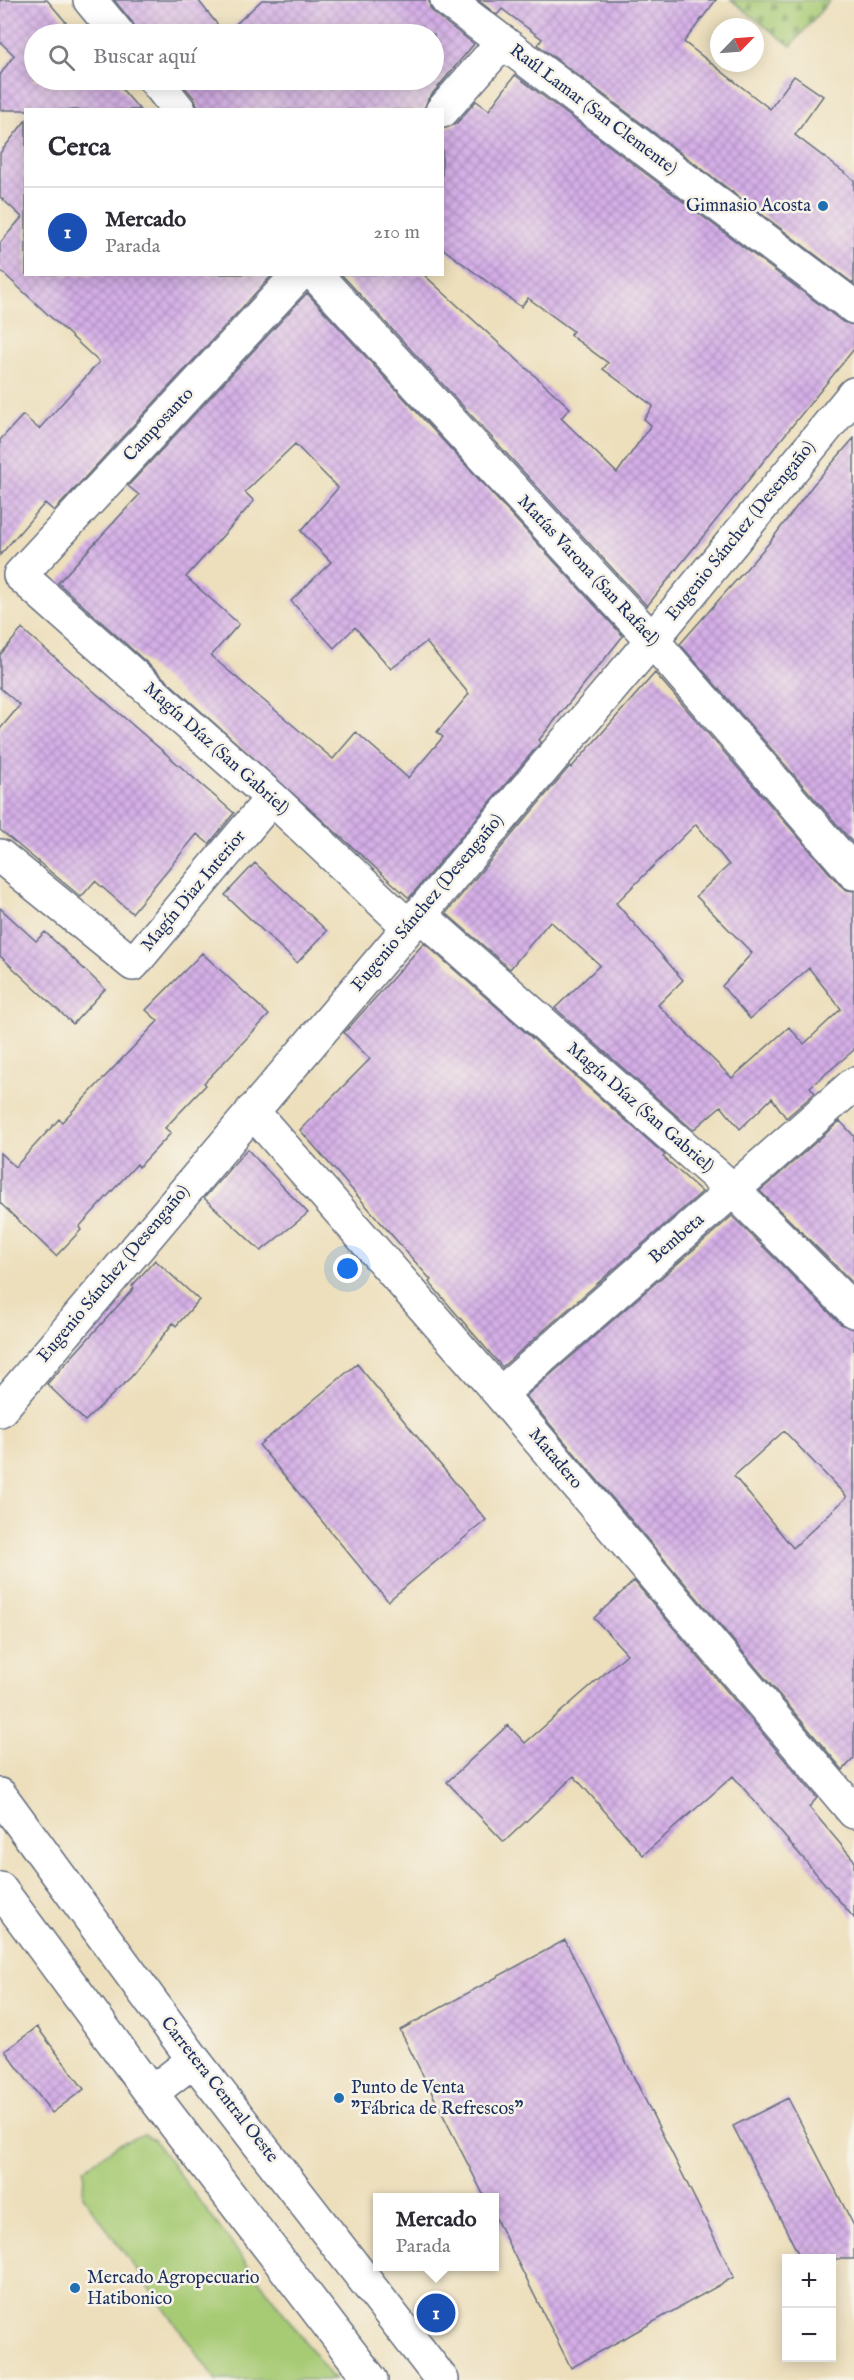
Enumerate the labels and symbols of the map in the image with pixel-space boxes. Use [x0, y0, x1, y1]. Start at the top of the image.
north arrow [710, 18, 764, 72]
street label: Raúl Lamar (San Clemente) [505, 39, 681, 181]
place label: Gimnasio Acosta [686, 195, 811, 218]
marker: Gimnasio Acosta [816, 199, 830, 213]
street label: Camposanto [119, 383, 199, 467]
street label: Eugenio Sánchez (Desengaño) [661, 436, 821, 626]
street label: Matías Varona (San Rafael) [512, 491, 664, 651]
street label: Magín Díaz (San Gabriel) [138, 678, 294, 820]
street label: Eugenio Sánchez (Desengaño) [347, 809, 509, 997]
street label: Magín Diaz Interior [137, 825, 252, 956]
street label: Magín Díaz (San Gabriel) [562, 1038, 718, 1178]
street label: Eugenio Sánchez (Desengaño) [33, 1180, 195, 1368]
street label: Bembeta [645, 1209, 710, 1269]
your location [333, 1254, 362, 1283]
street label: Matadero [523, 1424, 587, 1495]
street label: Carretera Central Oeste [155, 2012, 283, 2168]
place label: Punto de Venta "Fábrica de Refrescos" [351, 2077, 523, 2121]
marker: Punto de Venta "Fábrica de Refrescos" [332, 2091, 346, 2105]
place label: Mercado Agropecuario Hatibonico [87, 2267, 260, 2311]
marker: Mercado Agropecuario Hatibonico [68, 2281, 82, 2295]
pin: 1 [416, 2290, 456, 2336]

